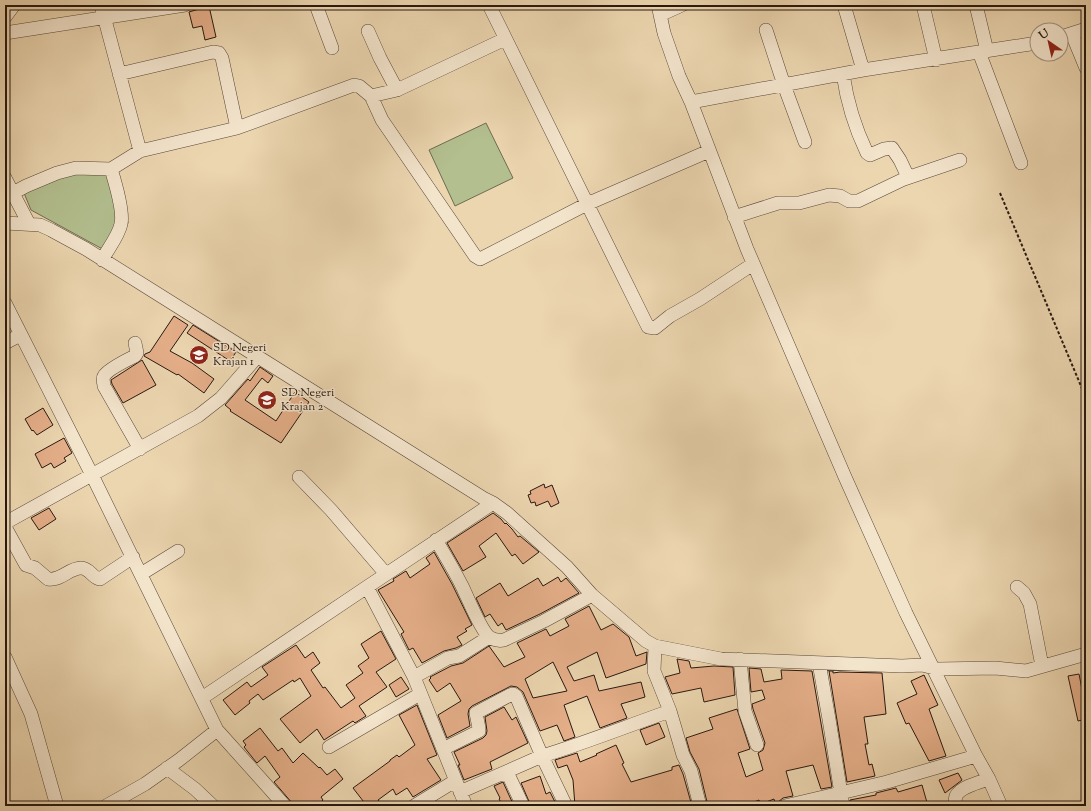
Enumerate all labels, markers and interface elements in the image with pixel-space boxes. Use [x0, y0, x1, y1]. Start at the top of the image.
north arrow [1029, 22, 1069, 62]
text: U [1035, 25, 1052, 44]
place label: SD Negeri Krajan 1 [213, 339, 267, 371]
school or university icon: SD Negeri Krajan 1 [188, 344, 210, 366]
place label: SD Negeri Krajan 2 [281, 384, 335, 416]
school or university icon: SD Negeri Krajan 2 [256, 389, 278, 411]

